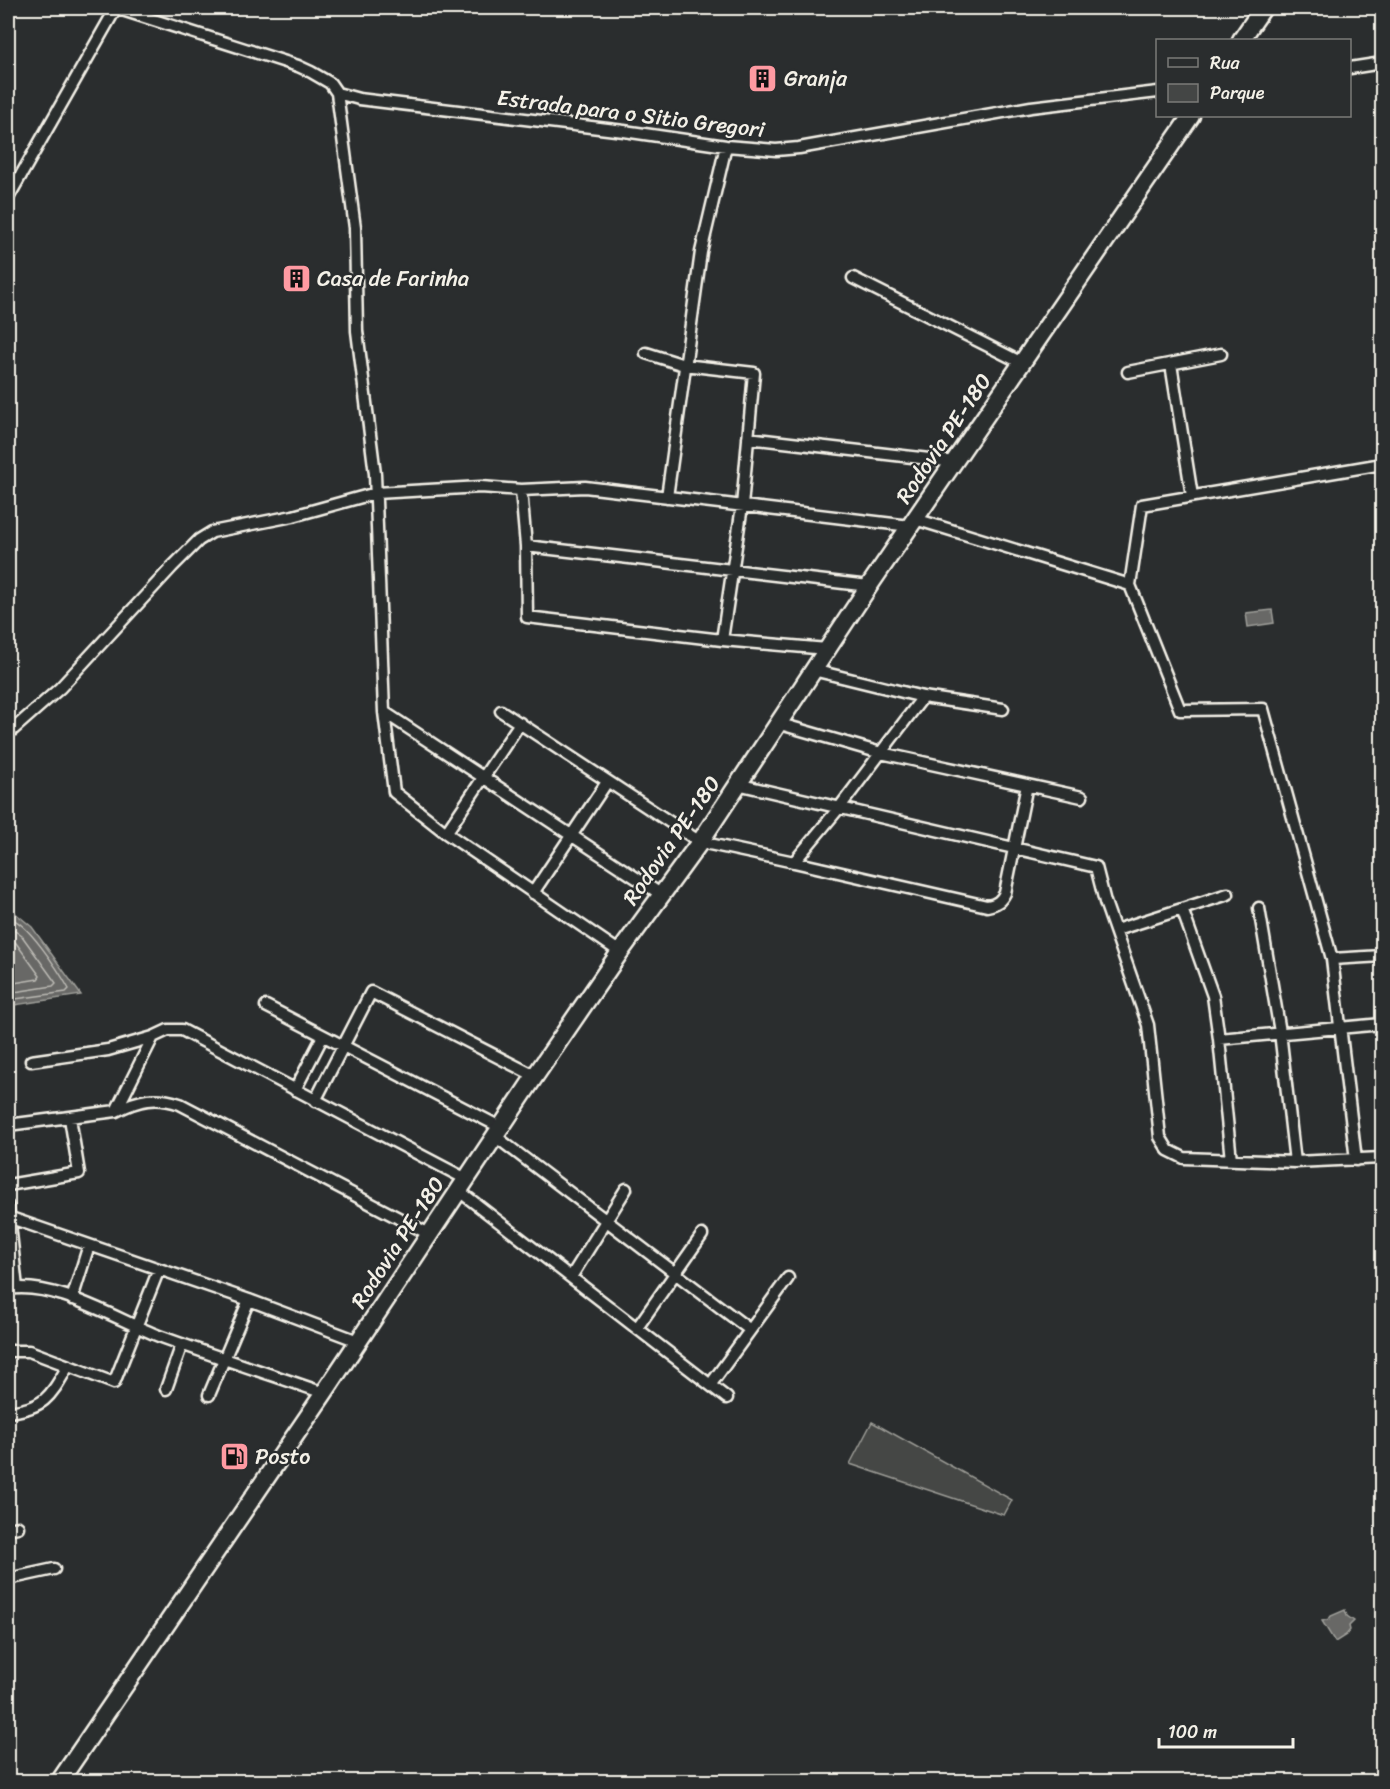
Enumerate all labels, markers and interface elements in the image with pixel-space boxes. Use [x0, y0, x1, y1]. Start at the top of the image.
legend [1156, 39, 1351, 117]
text: Rua [1210, 47, 1241, 79]
place label: Granja [784, 59, 848, 98]
building icon: Granja [747, 62, 779, 94]
text: Parque [1210, 77, 1265, 109]
street label: Estrada para o Sitio Gregori [495, 78, 768, 149]
place label: Casa de Farinha [317, 259, 469, 298]
building icon: Casa de Farinha [280, 262, 312, 294]
street label: Rodovia PE-180 [885, 365, 1002, 512]
street label: Rodovia PE-180 [612, 767, 731, 914]
street label: Rodovia PE-180 [340, 1168, 455, 1316]
place label: Posto [255, 1437, 310, 1476]
fuel station icon: Posto [218, 1440, 250, 1472]
scale bar [1159, 1711, 1292, 1749]
text: 100 m [1168, 1716, 1217, 1748]

